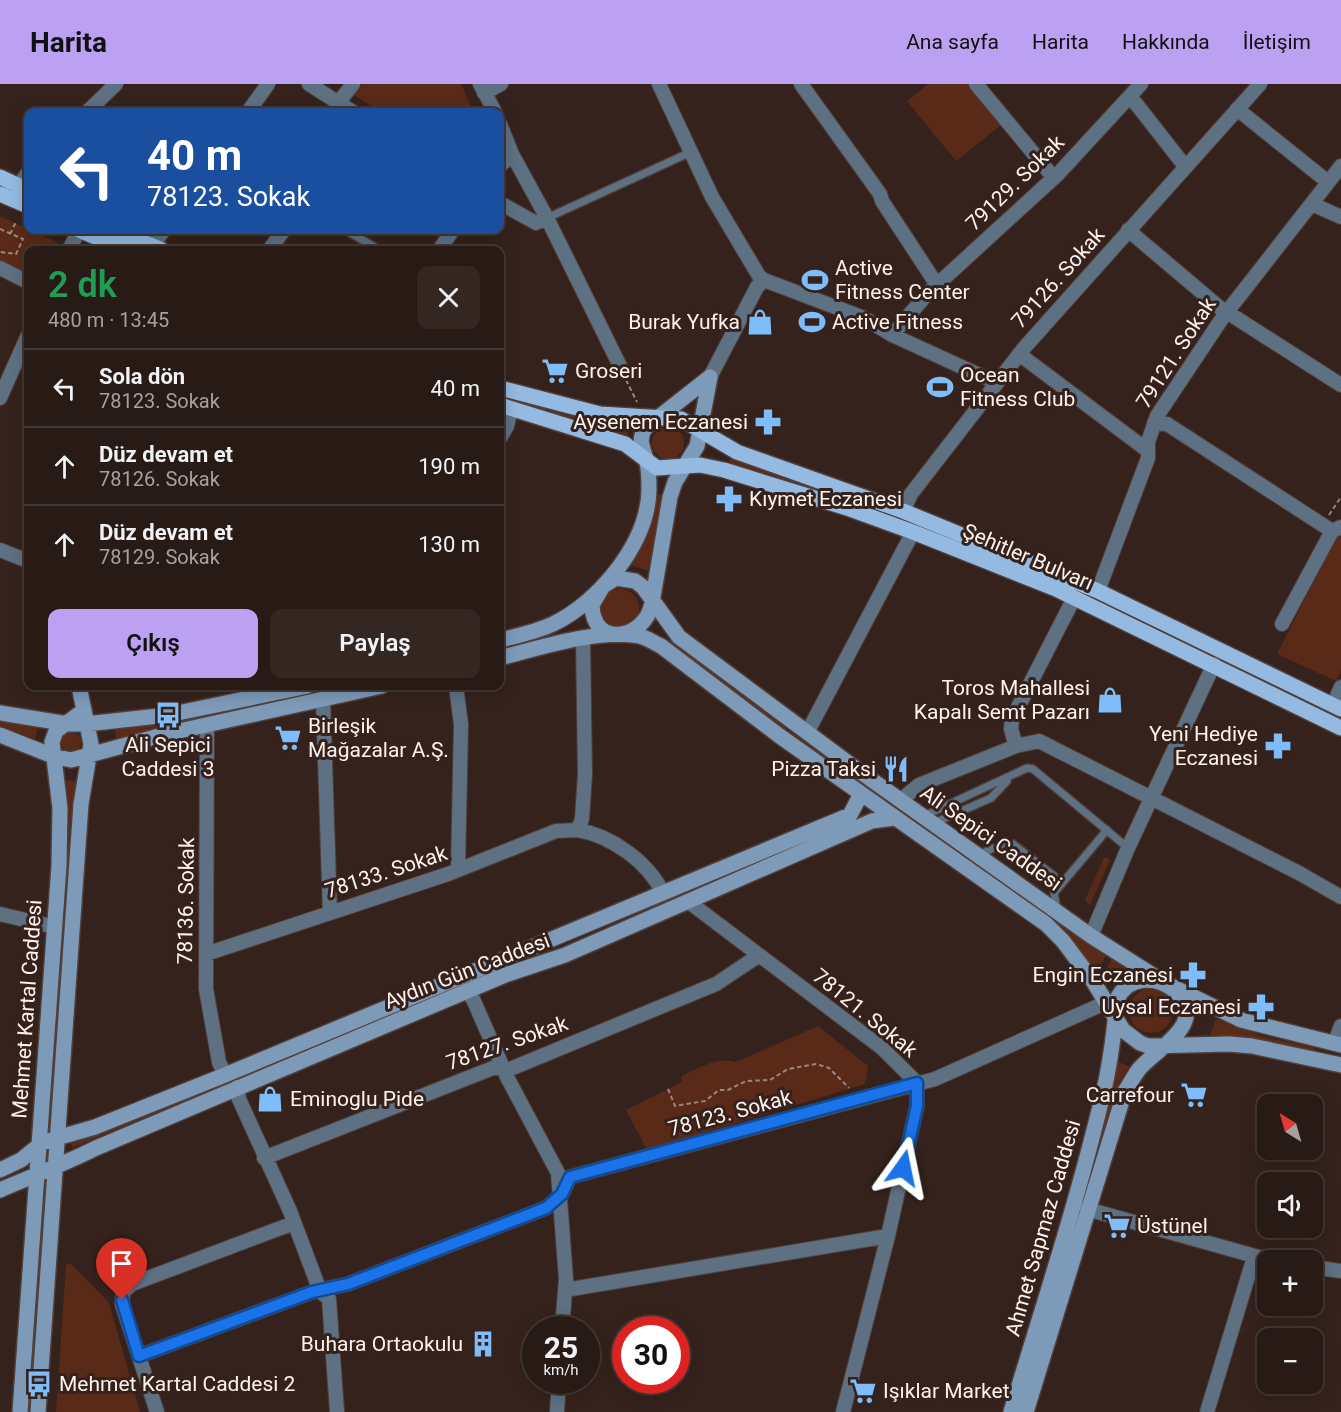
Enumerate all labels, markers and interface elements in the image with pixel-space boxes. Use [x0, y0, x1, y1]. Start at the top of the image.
text: Harita [30, 26, 107, 59]
text: Ana sayfa [906, 30, 999, 54]
text: Harita [1032, 30, 1089, 54]
text: Hakkında [1122, 30, 1210, 54]
text: İletişim [1243, 30, 1311, 54]
street label: 79129. Sokak [961, 130, 1069, 236]
text: 40 m [147, 131, 242, 180]
icon: left [48, 132, 126, 210]
text: 78123. Sokak [147, 181, 310, 213]
street label: 79126. Sokak [1007, 223, 1110, 333]
place label: Active Fitness Center [835, 256, 970, 304]
text: 2 dk [48, 264, 117, 306]
sports icon: Active Fitness Center [800, 265, 830, 295]
button: close [417, 266, 480, 329]
street label: 79121. Sokak [1131, 293, 1221, 413]
shop icon: Burak Yufka [745, 307, 775, 337]
sports icon: Active Fitness [797, 307, 827, 337]
text: 480 m · 13:45 [48, 308, 169, 332]
place label: Burak Yufka [628, 310, 740, 334]
place label: Active Fitness [832, 310, 963, 334]
supermarket icon: Groseri [540, 356, 570, 386]
place label: Groseri [575, 359, 642, 383]
place label: Ocean Fitness Club [960, 363, 1075, 411]
text: Sola dön [99, 364, 185, 389]
icon: left [48, 372, 81, 405]
sports icon: Ocean Fitness Club [925, 372, 955, 402]
text: 40 m [431, 376, 480, 401]
text: 78123. Sokak [99, 389, 220, 413]
pharmacy icon: Aysenem Eczanesi [753, 407, 783, 437]
place label: Aysenem Eczanesi [573, 410, 748, 434]
text: Düz devam et [99, 442, 233, 467]
icon: ahead [48, 450, 81, 483]
text: 190 m [418, 454, 480, 479]
text: 78126. Sokak [99, 467, 220, 491]
pharmacy icon: Kıymet Eczanesi [714, 484, 744, 514]
place label: Kıymet Eczanesi [749, 487, 902, 511]
street label: Şehitler Bulvarı [959, 519, 1097, 595]
text: Düz devam et [99, 520, 233, 545]
icon: ahead [48, 528, 81, 561]
text: 130 m [418, 532, 480, 557]
text: 78129. Sokak [99, 545, 220, 569]
button: Çıkış [48, 609, 258, 678]
button: Paylaş [270, 609, 480, 678]
place label: Toros Mahallesi Kapalı Semt Pazarı [914, 676, 1090, 724]
shop icon: Toros Mahallesi Kapalı Semt Pazarı [1095, 685, 1125, 715]
bus stop icon: Ali Sepici Caddesi 3 [153, 700, 183, 730]
place label: Birleşik Mağazalar A.Ş. [308, 714, 449, 762]
place label: Yeni Hediye Eczanesi [1149, 722, 1258, 770]
supermarket icon: Birleşik Mağazalar A.Ş. [273, 723, 303, 753]
pharmacy icon: Yeni Hediye Eczanesi [1263, 731, 1293, 761]
place label: Ali Sepici Caddesi 3 [122, 733, 214, 781]
restaurant icon: Pizza Taksi [881, 754, 911, 784]
place label: Pizza Taksi [771, 757, 876, 781]
street label: Ali Sepici Caddesi [916, 780, 1066, 896]
street label: 78136. Sokak [173, 837, 199, 965]
street label: 78133. Sokak [322, 841, 450, 903]
street label: Mehmet Kartal Caddesi [7, 899, 47, 1119]
street label: Aydın Gün Caddesi [381, 928, 553, 1014]
pharmacy icon: Engin Eczanesi [1178, 960, 1208, 990]
place label: Engin Eczanesi [1033, 963, 1173, 987]
street label: 78121. Sokak [808, 964, 922, 1062]
pharmacy icon: Uysal Eczanesi [1246, 992, 1276, 1022]
place label: Uysal Eczanesi [1102, 995, 1241, 1019]
street label: 78127. Sokak [443, 1011, 571, 1075]
supermarket icon: Carrefour [1179, 1080, 1209, 1110]
place label: Carrefour [1086, 1083, 1174, 1107]
shop icon: Eminoglu Pide [255, 1084, 285, 1114]
street label: 78123. Sokak [666, 1085, 795, 1141]
place label: Eminoglu Pide [290, 1087, 424, 1111]
north arrow [1257, 1094, 1323, 1160]
map controls [1257, 1094, 1323, 1394]
street label: Ahmet Sapmaz Caddesi [1001, 1117, 1085, 1339]
position arrow [871, 1136, 935, 1200]
button: sound [1257, 1172, 1323, 1238]
supermarket icon: Üstünel [1102, 1211, 1132, 1241]
place label: Üstünel [1137, 1214, 1208, 1238]
pin [96, 1238, 147, 1300]
icon: arrive [105, 1247, 138, 1280]
button: + [1257, 1250, 1323, 1316]
speed limit sign: 30 [612, 1316, 690, 1394]
button: − [1257, 1328, 1323, 1394]
building icon: Buhara Ortaokulu [468, 1329, 498, 1359]
text: 25 [544, 1330, 578, 1365]
place label: Buhara Ortaokulu [301, 1332, 463, 1356]
text: km/h [543, 1361, 579, 1379]
bus stop icon: Mehmet Kartal Caddesi 2 [24, 1369, 54, 1399]
place label: Mehmet Kartal Caddesi 2 [59, 1372, 296, 1396]
supermarket icon: Işıklar Market [848, 1376, 878, 1406]
place label: Işıklar Market [883, 1379, 1010, 1403]

